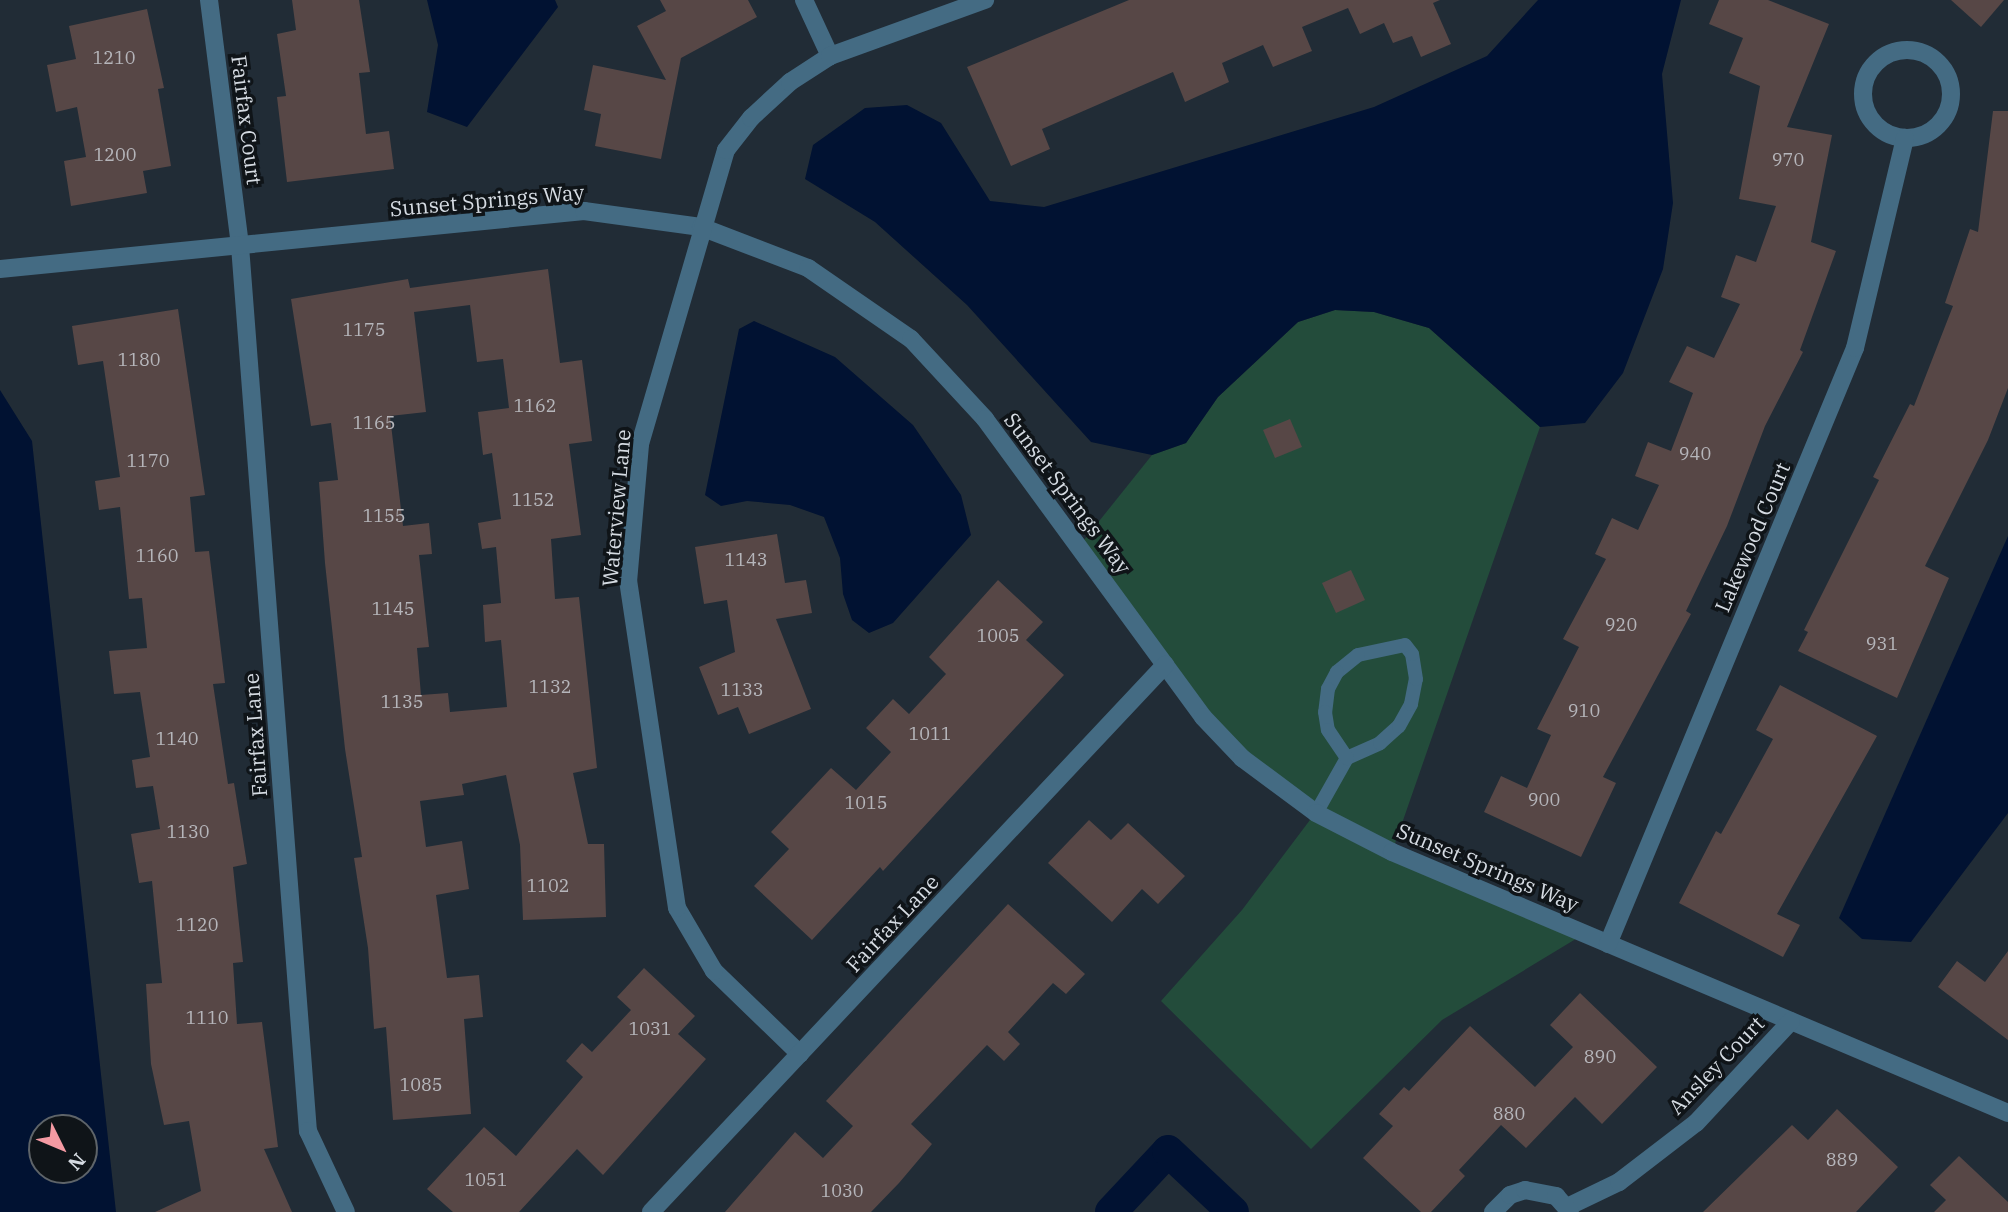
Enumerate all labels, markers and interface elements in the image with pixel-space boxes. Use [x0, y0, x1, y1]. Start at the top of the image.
house number: 1210 [92, 47, 136, 69]
street label: Fairfax Court [227, 54, 267, 186]
house number: 1200 [93, 144, 137, 166]
house number: 970 [1772, 149, 1804, 171]
street label: Sunset Springs Way [389, 179, 585, 221]
house number: 1175 [342, 319, 386, 341]
house number: 1180 [117, 349, 161, 371]
house number: 1162 [513, 395, 557, 417]
street label: Sunset Springs Way [999, 408, 1137, 578]
house number: 1165 [352, 412, 396, 434]
street label: Waterview Lane [597, 428, 635, 588]
house number: 940 [1679, 443, 1711, 465]
house number: 1170 [126, 450, 170, 472]
street label: Lakewood Court [1709, 458, 1795, 616]
house number: 1152 [511, 489, 555, 511]
house number: 1155 [362, 505, 406, 527]
house number: 1160 [135, 545, 179, 567]
house number: 1143 [724, 549, 768, 571]
house number: 1145 [371, 598, 415, 620]
house number: 920 [1605, 614, 1637, 636]
house number: 1005 [976, 625, 1020, 647]
house number: 931 [1866, 633, 1898, 655]
street label: Fairfax Lane [238, 672, 272, 798]
house number: 1132 [528, 676, 572, 698]
house number: 1133 [720, 679, 764, 701]
house number: 1135 [380, 691, 424, 713]
house number: 910 [1568, 700, 1600, 722]
house number: 1011 [908, 723, 952, 745]
house number: 1140 [155, 728, 199, 750]
house number: 900 [1528, 789, 1560, 811]
house number: 1015 [844, 792, 888, 814]
street label: Sunset Springs Way [1393, 817, 1583, 917]
house number: 1130 [166, 821, 210, 843]
street label: Fairfax Lane [841, 869, 943, 977]
house number: 1102 [526, 875, 570, 897]
house number: 1120 [175, 914, 219, 936]
house number: 1110 [185, 1007, 229, 1029]
street label: Ansley Court [1663, 1011, 1769, 1119]
house number: 1031 [628, 1018, 672, 1040]
house number: 890 [1584, 1046, 1616, 1068]
house number: 1085 [399, 1074, 443, 1096]
house number: 880 [1493, 1103, 1525, 1125]
north arrow [28, 1114, 98, 1184]
text: N [63, 1148, 91, 1176]
house number: 889 [1826, 1149, 1858, 1171]
house number: 1051 [464, 1169, 508, 1191]
house number: 1030 [820, 1180, 864, 1202]

